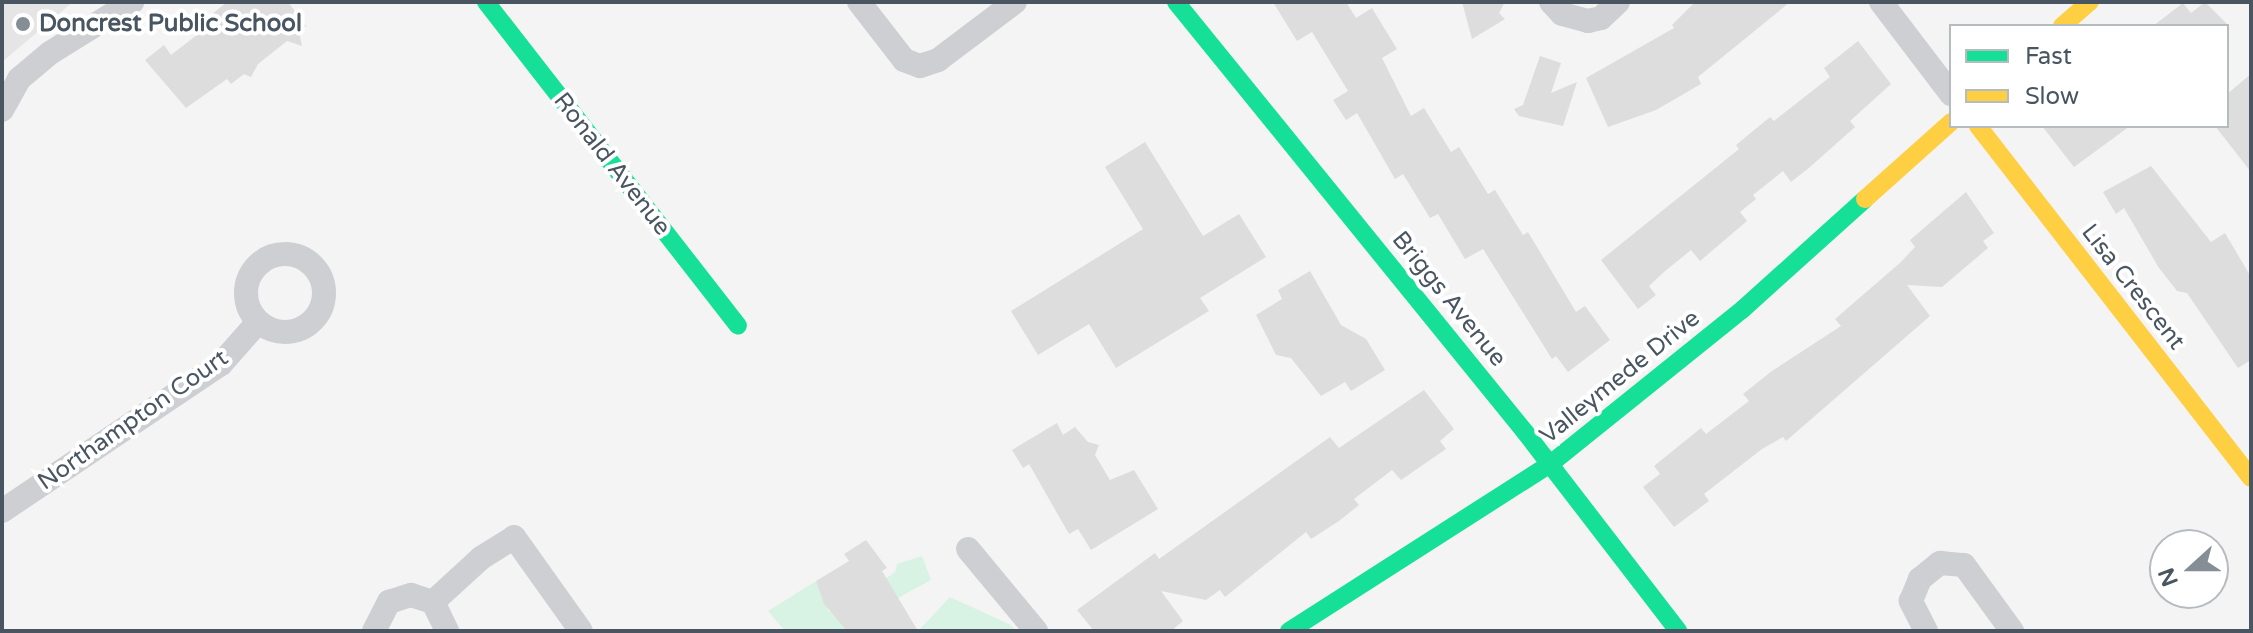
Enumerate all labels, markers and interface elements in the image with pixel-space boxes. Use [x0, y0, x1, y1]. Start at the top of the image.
place label: Doncrest Public School [39, 10, 302, 38]
marker: Doncrest Public School [14, 15, 32, 33]
legend [1949, 24, 2229, 128]
text: Fast [2025, 42, 2072, 71]
text: Slow [2025, 82, 2079, 111]
street label: Ronald Avenue [547, 87, 677, 241]
street label: Lisa Crescent [2075, 219, 2191, 355]
street label: Briggs Avenue [1386, 226, 1512, 372]
street label: Valleymede Drive [1534, 304, 1706, 450]
street label: Northampton Court [32, 344, 234, 496]
north arrow [2149, 529, 2229, 609]
text: N [2153, 564, 2184, 590]

